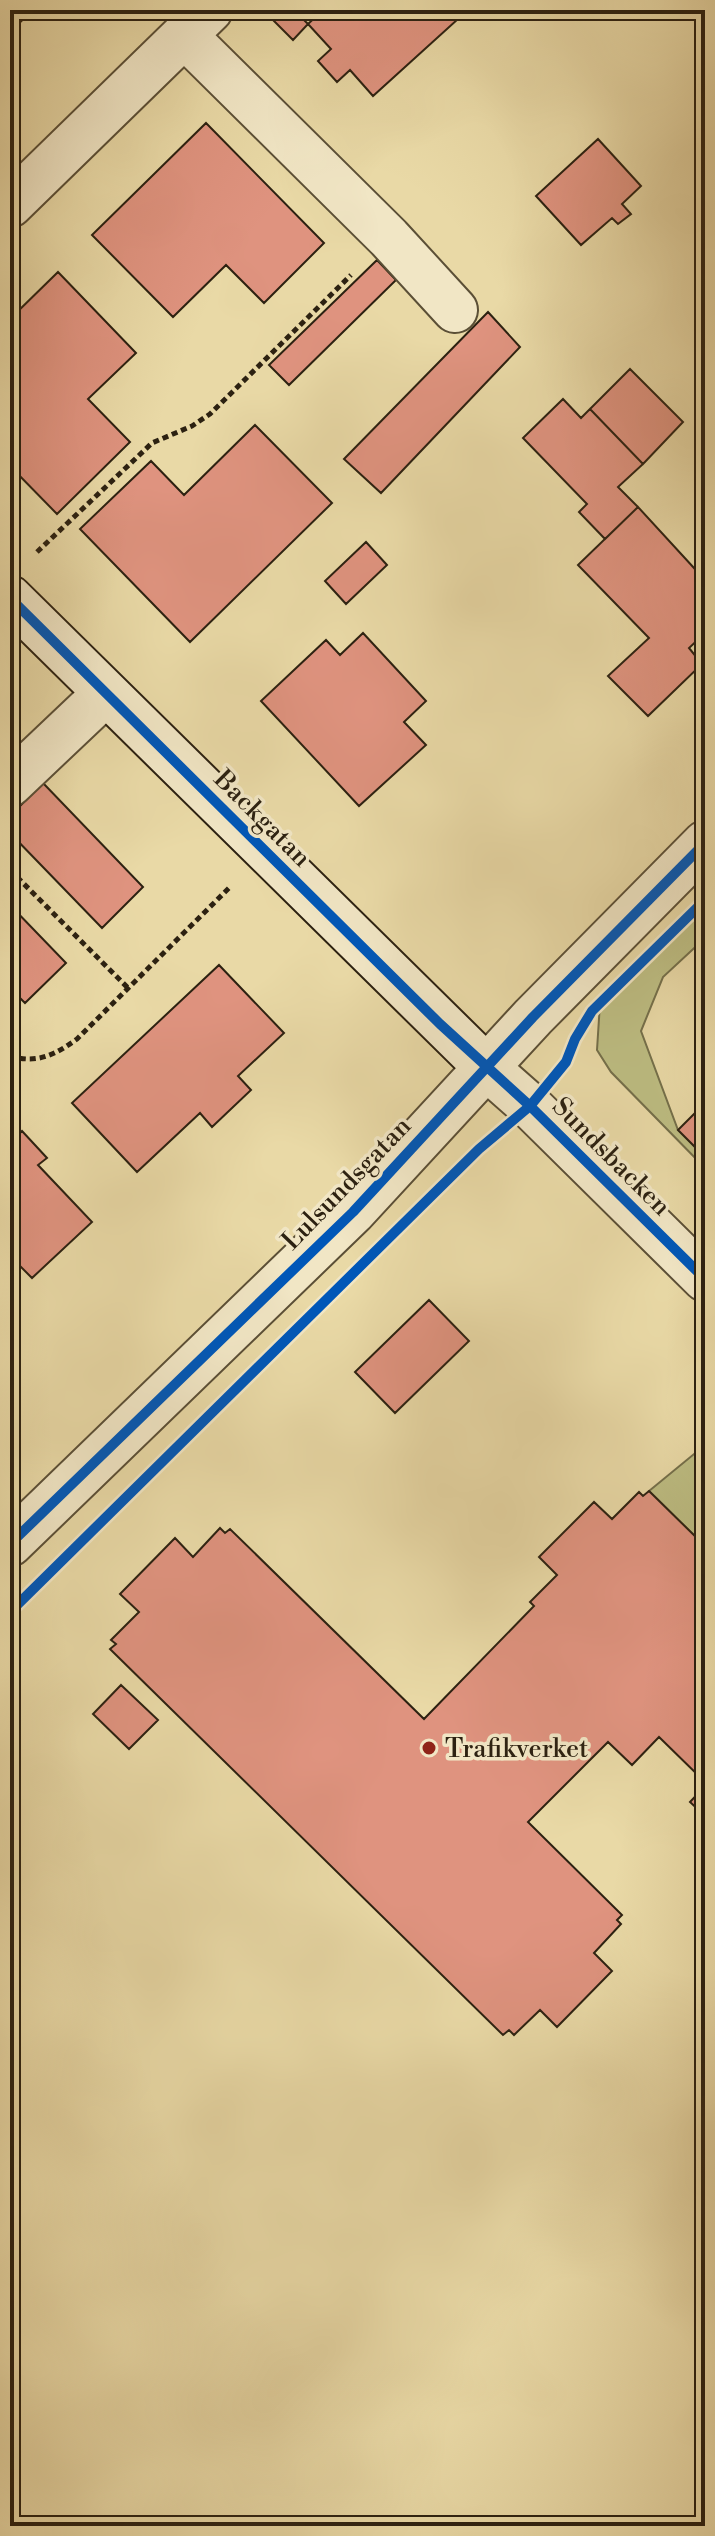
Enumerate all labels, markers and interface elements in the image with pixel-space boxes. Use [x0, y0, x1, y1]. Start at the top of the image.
street label: Backgatan [206, 763, 318, 874]
street label: Sundsbacken [545, 1091, 677, 1223]
street label: Lulsundsgatan [275, 1111, 418, 1257]
place label: Trafikverket [445, 1733, 588, 1765]
marker: Trafikverket [420, 1739, 438, 1757]

